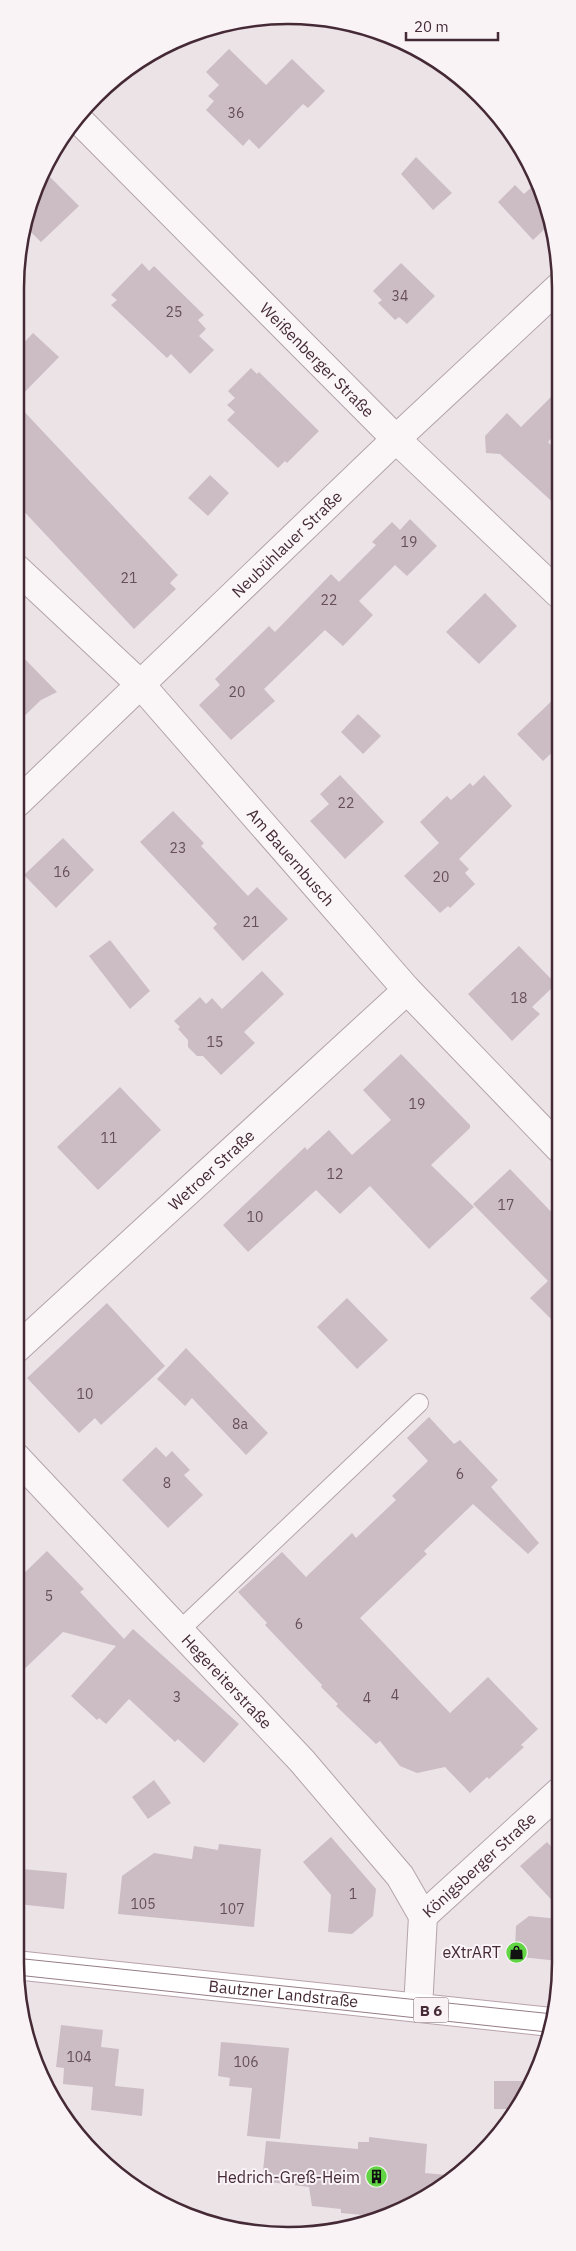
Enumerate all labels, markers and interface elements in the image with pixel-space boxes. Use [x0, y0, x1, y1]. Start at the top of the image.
scale bar [406, 10, 498, 42]
text: 20 m [414, 17, 449, 36]
house number: 36 [228, 104, 244, 122]
house number: 34 [392, 287, 408, 305]
street label: Weißenberger Straße [256, 298, 379, 421]
house number: 25 [166, 303, 182, 321]
street label: Neubühlauer Straße [227, 486, 346, 602]
house number: 19 [401, 533, 417, 551]
house number: 21 [121, 569, 137, 587]
house number: 22 [321, 591, 337, 609]
house number: 20 [229, 683, 245, 701]
house number: 22 [338, 794, 354, 812]
street label: Am Bauernbusch [243, 804, 339, 910]
house number: 23 [170, 839, 186, 857]
house number: 16 [54, 863, 70, 881]
house number: 20 [433, 868, 449, 886]
house number: 21 [243, 913, 259, 931]
house number: 18 [511, 989, 527, 1007]
house number: 15 [207, 1033, 223, 1051]
house number: 19 [409, 1095, 425, 1113]
street label: Wetroer Straße [164, 1125, 259, 1214]
house number: 11 [101, 1129, 117, 1147]
house number: 12 [327, 1165, 343, 1183]
house number: 17 [498, 1196, 514, 1214]
house number: 10 [247, 1208, 263, 1226]
house number: 10 [77, 1385, 93, 1403]
house number: 8a [232, 1415, 248, 1433]
house number: 6 [456, 1465, 464, 1483]
house number: 8 [163, 1474, 171, 1492]
house number: 5 [45, 1587, 53, 1605]
house number: 6 [295, 1615, 303, 1633]
street label: Hegereiterstraße [178, 1630, 277, 1733]
house number: 4 [391, 1686, 399, 1704]
house number: 3 [173, 1688, 181, 1706]
house number: 4 [363, 1689, 371, 1707]
street label: Königsberger Straße [418, 1808, 540, 1922]
house number: 1 [349, 1885, 357, 1903]
house number: 105 [130, 1895, 156, 1913]
house number: 107 [219, 1900, 245, 1918]
shop icon: eXtrART [505, 1940, 529, 1964]
place label: eXtrART [442, 1942, 501, 1962]
street label: Bautzner Landstraße [208, 1976, 360, 2011]
road number: B 6 [414, 1998, 448, 2022]
house number: 104 [66, 2048, 92, 2066]
house number: 106 [233, 2053, 259, 2071]
building icon: Hedrich-Greß-Heim [364, 2165, 388, 2189]
place label: Hedrich-Greß-Heim [217, 2167, 360, 2187]

